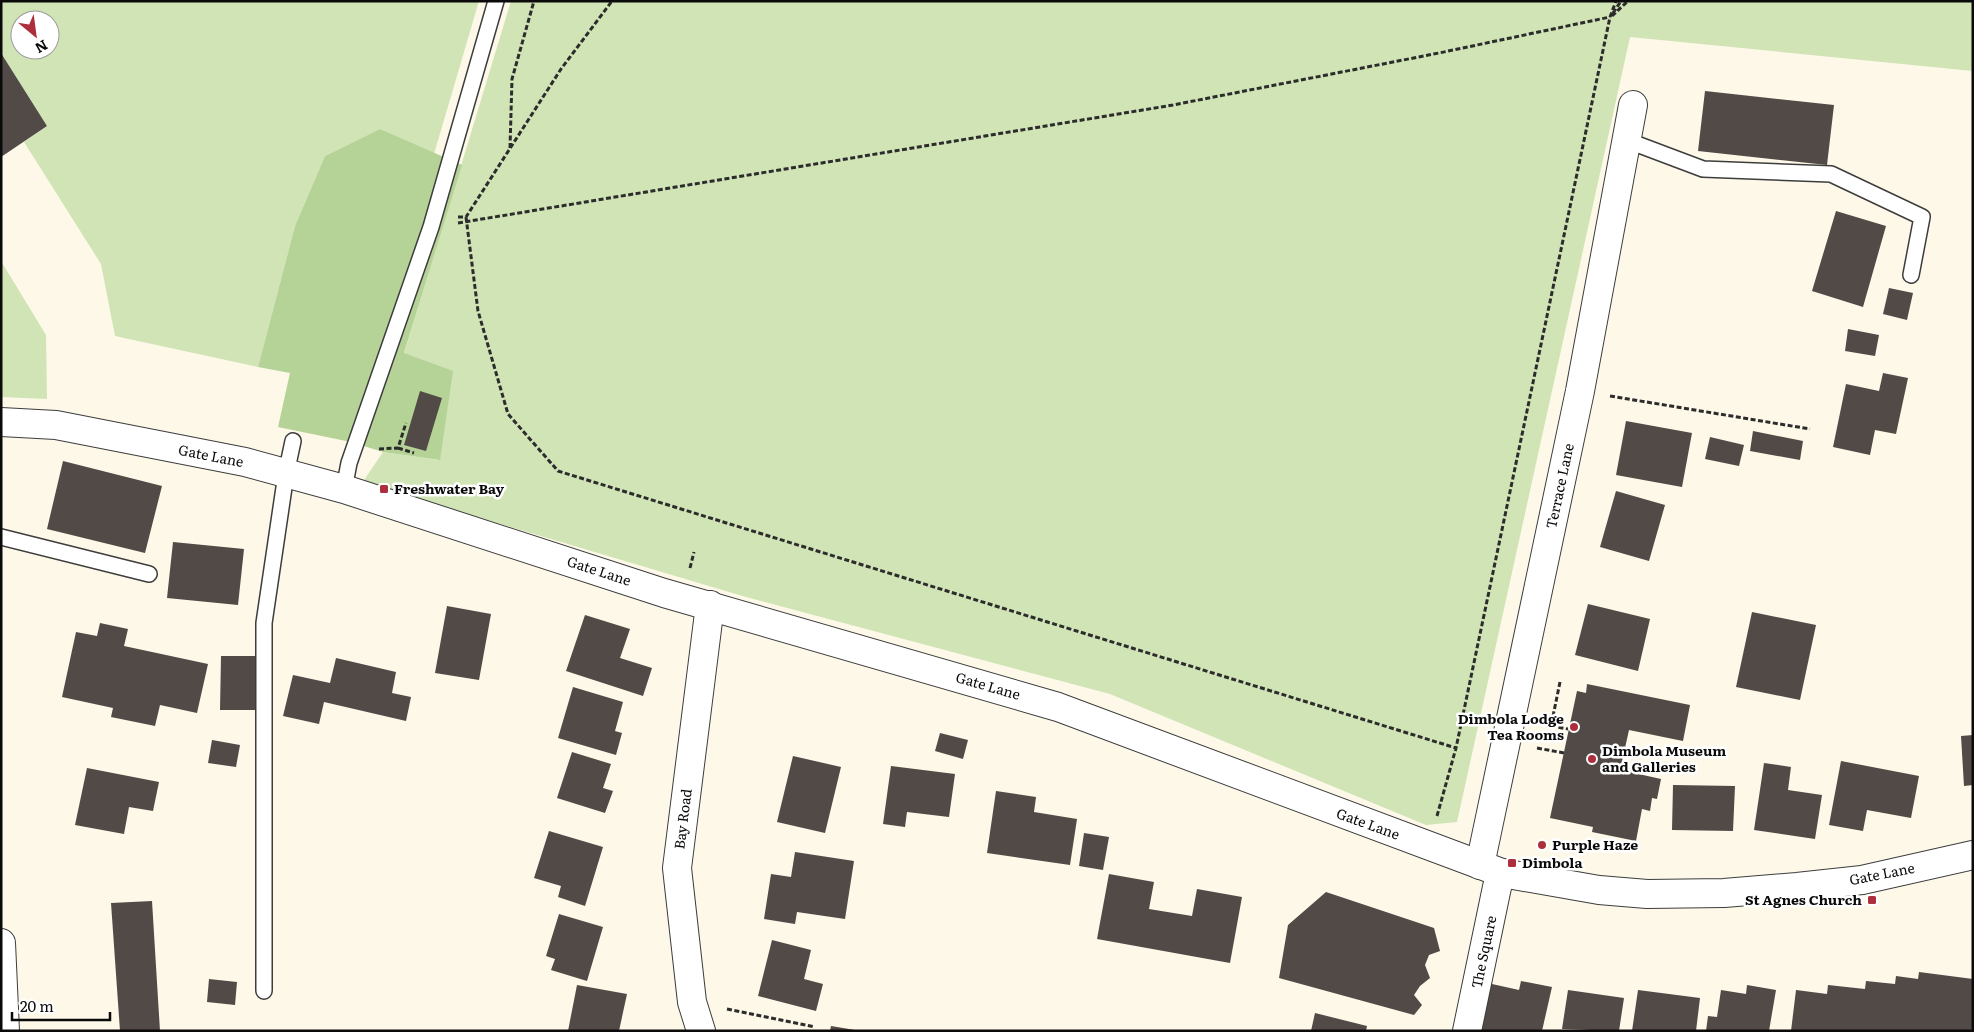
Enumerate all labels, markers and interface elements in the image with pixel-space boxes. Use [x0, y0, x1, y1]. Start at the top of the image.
north arrow [10, 10, 60, 60]
text: N [32, 36, 52, 59]
street label: Gate Lane [177, 439, 246, 471]
street label: Terrace Lane [1540, 441, 1578, 530]
place label: Freshwater Bay [394, 478, 504, 498]
marker: Freshwater Bay [378, 483, 390, 495]
street label: Gate Lane [565, 550, 634, 590]
street label: Gate Lane [954, 666, 1023, 704]
place label: Dimbola Lodge Tea Rooms [1458, 708, 1564, 744]
marker: Dimbola Lodge Tea Rooms [1568, 721, 1580, 733]
place label: Dimbola Museum and Galleries [1602, 740, 1726, 776]
marker: Dimbola Museum and Galleries [1586, 753, 1598, 765]
street label: Bay Road [668, 787, 696, 850]
street label: Gate Lane [1334, 802, 1403, 844]
place label: Purple Haze [1552, 834, 1638, 854]
marker: Purple Haze [1536, 839, 1548, 851]
place label: Dimbola [1522, 852, 1583, 872]
marker: Dimbola [1506, 857, 1518, 869]
street label: Gate Lane [1847, 857, 1916, 889]
place label: St Agnes Church [1745, 889, 1862, 909]
marker: St Agnes Church [1866, 894, 1878, 906]
street label: The Square [1466, 914, 1500, 990]
scale bar [12, 990, 110, 1022]
text: 20 m [20, 994, 54, 1017]

